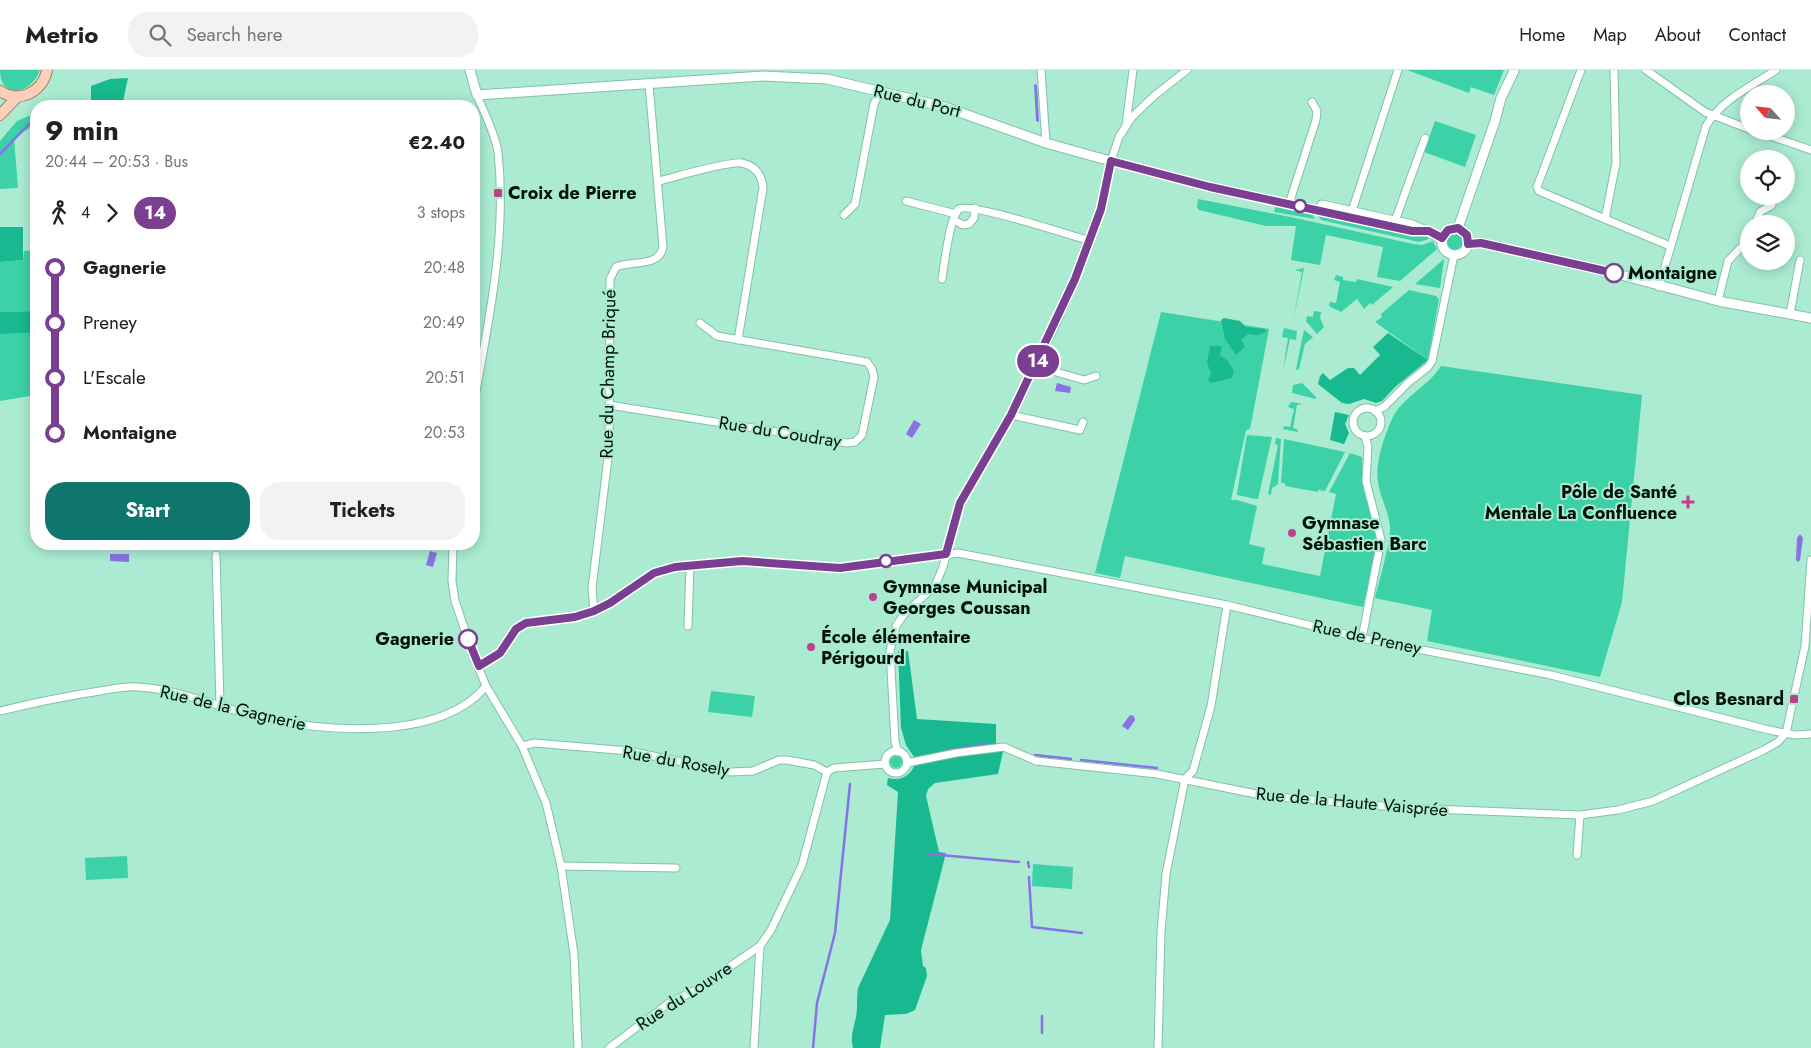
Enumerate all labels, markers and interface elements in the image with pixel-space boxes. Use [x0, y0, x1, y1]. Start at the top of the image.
search box [128, 12, 478, 57]
text: Metrio [25, 17, 98, 52]
icon: search [146, 21, 174, 49]
text: Search here [186, 21, 283, 48]
text: Home [1519, 22, 1565, 48]
text: Map [1593, 22, 1627, 48]
text: About [1655, 22, 1700, 48]
text: Contact [1728, 22, 1786, 48]
street label: Rue du Port [871, 78, 964, 125]
north arrow [1740, 85, 1795, 140]
map controls [1740, 85, 1795, 270]
text: 9 min [45, 110, 119, 151]
text: €2.40 [408, 129, 465, 156]
text: 20:44 – 20:53 · Bus [45, 150, 188, 173]
button: locate [1740, 150, 1795, 205]
place label: Croix de Pierre [508, 180, 636, 206]
marker: Croix de Pierre [492, 187, 504, 199]
icon: walk [45, 199, 73, 227]
icon: forward [98, 199, 126, 227]
unlabelled marker [1293, 199, 1307, 213]
text: 14 [144, 200, 166, 226]
text: 4 [81, 201, 90, 224]
text: 3 stops [417, 201, 465, 224]
button: layers [1740, 215, 1795, 270]
text: Gagnerie [83, 254, 166, 281]
text: 20:48 [423, 256, 465, 279]
place label: Montaigne [1628, 260, 1717, 286]
marker: Montaigne [1604, 263, 1624, 283]
street label: Rue du Champ Briqué [594, 289, 622, 459]
text: Preney [83, 309, 137, 336]
text: 20:49 [423, 311, 465, 334]
line badge: 14 [1016, 345, 1060, 377]
text: 14 [1027, 348, 1049, 374]
text: L'Escale [83, 364, 146, 391]
text: 20:51 [425, 366, 465, 389]
street label: Rue du Coudray [717, 409, 843, 455]
text: Montaigne [83, 419, 177, 446]
text: 20:53 [424, 421, 465, 444]
place label: Pôle de Santé Mentale La Confluence [1485, 479, 1677, 526]
button: Start [45, 482, 250, 540]
button: Tickets [260, 482, 465, 540]
marker: Pôle de Santé Mentale La Confluence [1681, 495, 1695, 509]
place label: Gymnase Sébastien Barc [1302, 510, 1427, 557]
marker: Gymnase Sébastien Barc [1286, 527, 1298, 539]
unlabelled marker [879, 554, 893, 568]
place label: Gymnase Municipal Georges Coussan [883, 574, 1047, 621]
marker: Gymnase Municipal Georges Coussan [867, 591, 879, 603]
street label: Rue de Preney [1310, 613, 1424, 661]
place label: École élémentaire Périgourd [821, 624, 971, 671]
place label: Gagnerie [375, 626, 454, 652]
marker: Gagnerie [458, 629, 478, 649]
marker: École élémentaire Périgourd [805, 641, 817, 653]
street label: Rue de la Gagnerie [157, 679, 309, 737]
place label: Clos Besnard [1673, 686, 1784, 712]
marker: Clos Besnard [1788, 693, 1800, 705]
street label: Rue du Rosely [621, 739, 731, 783]
street label: Rue de la Haute Vaisprée [1255, 781, 1449, 823]
street label: Rue du Louvre [631, 955, 737, 1037]

